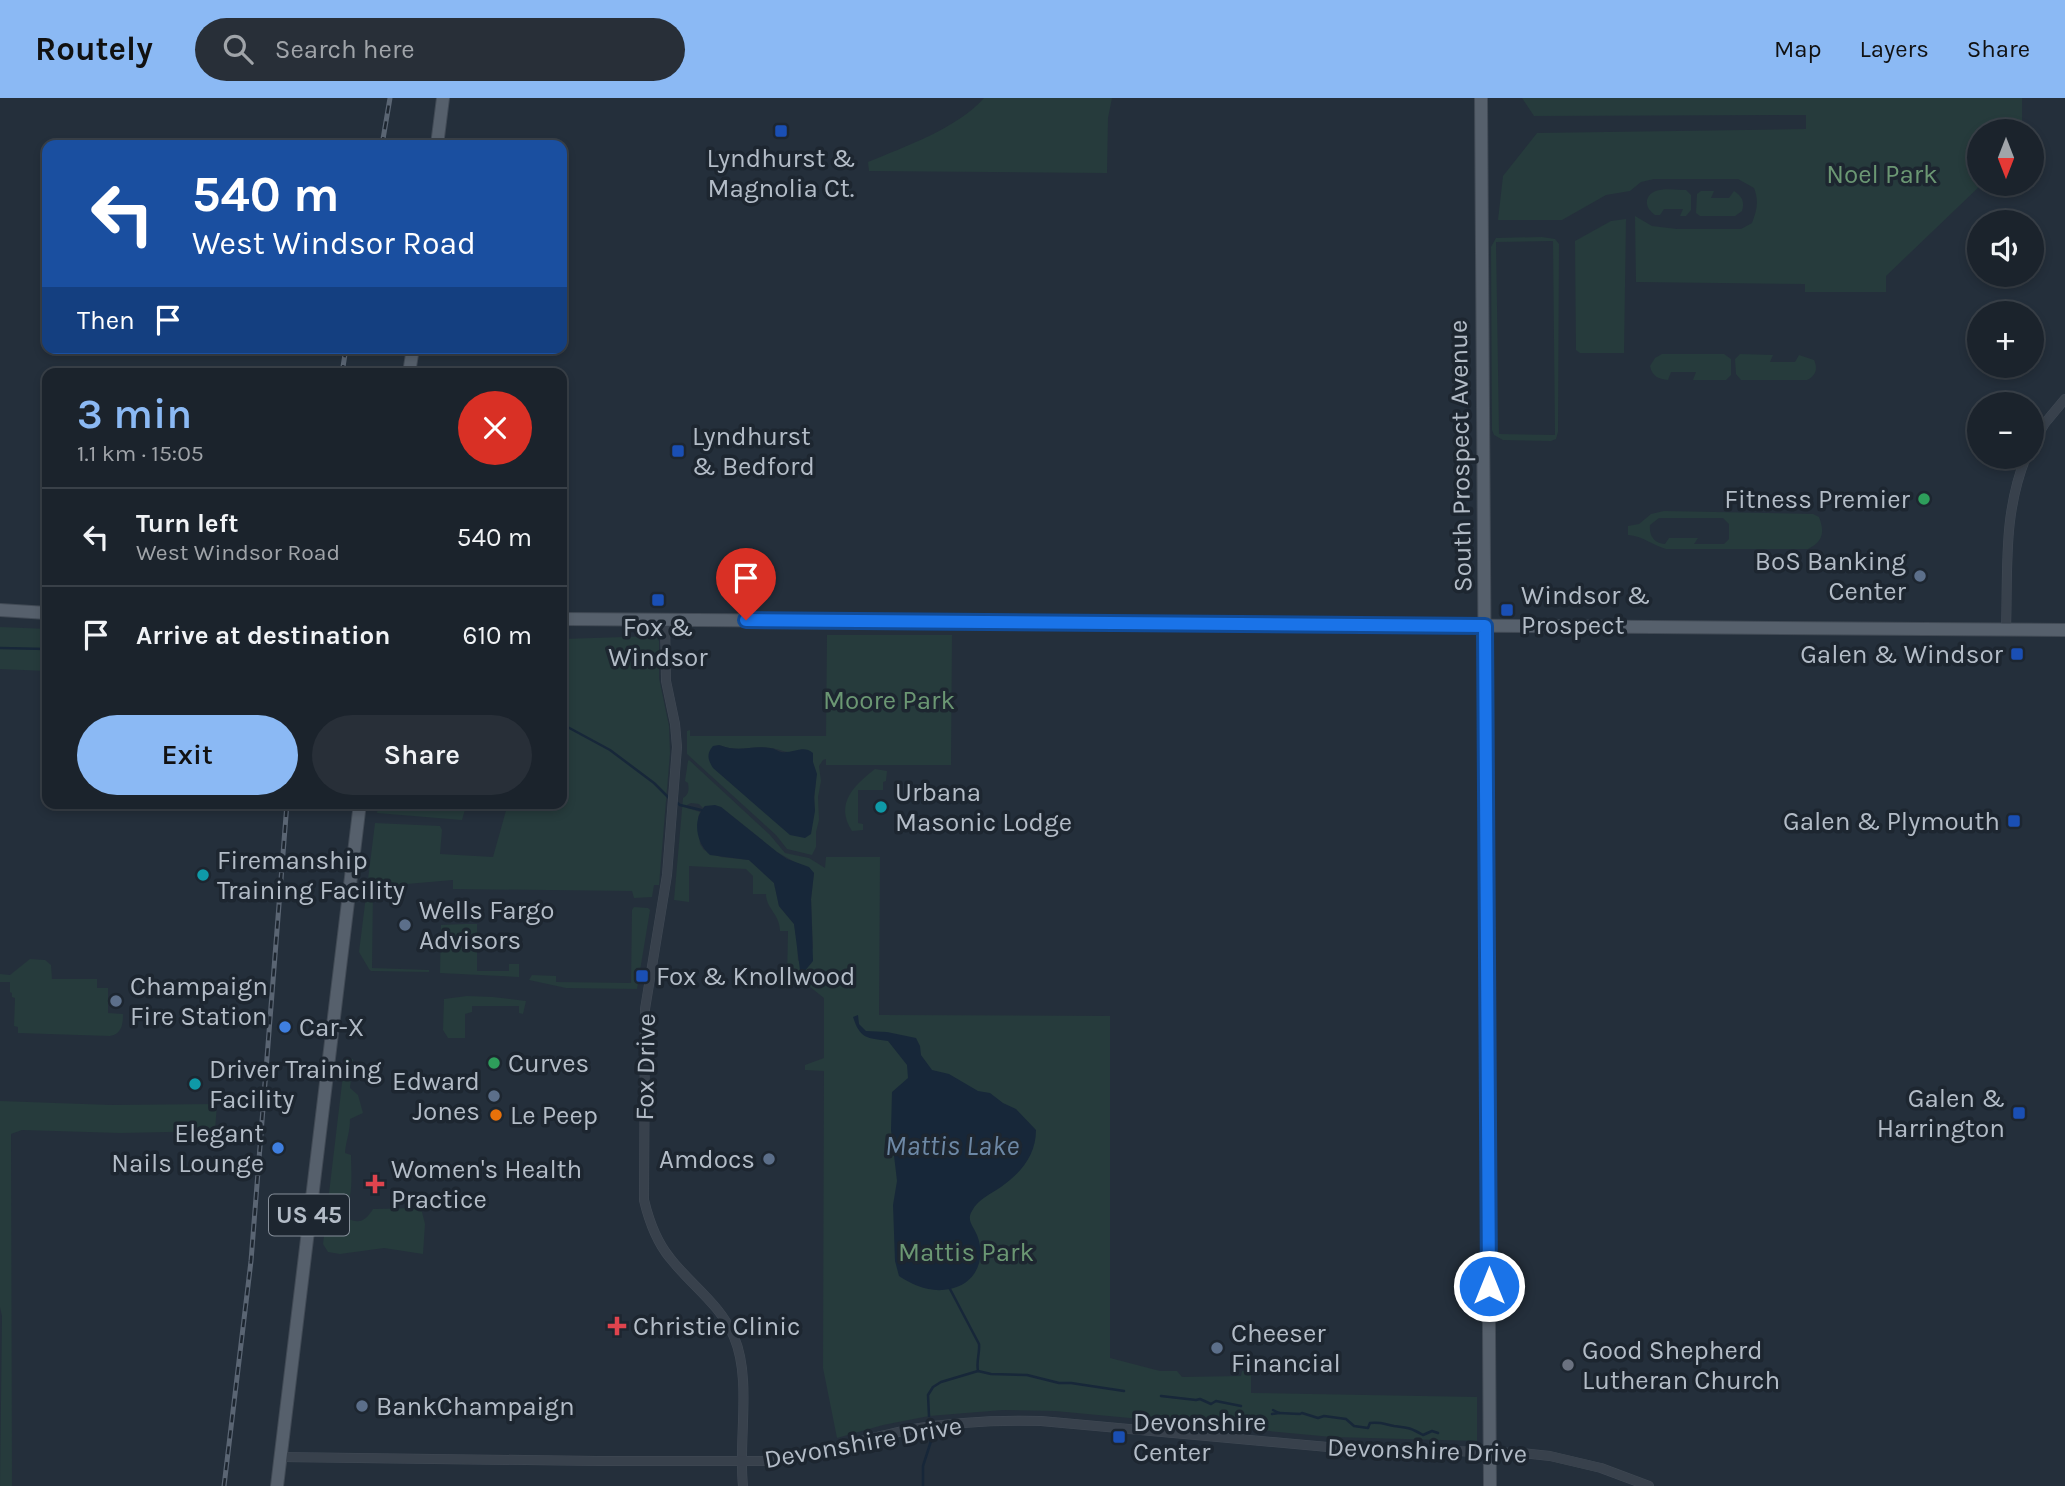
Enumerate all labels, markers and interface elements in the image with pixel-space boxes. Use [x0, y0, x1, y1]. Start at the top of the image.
search box [195, 18, 685, 81]
text: Routely [35, 30, 153, 68]
icon: search [219, 30, 257, 68]
text: Search here [275, 34, 415, 65]
text: Map [1774, 35, 1822, 63]
text: Layers [1860, 35, 1929, 63]
text: Share [1967, 35, 2030, 63]
north arrow [1967, 119, 2044, 196]
map controls [1967, 119, 2044, 469]
marker: Lyndhurst & Magnolia Ct. [773, 123, 789, 139]
place label: Lyndhurst & Magnolia Ct. [707, 143, 855, 204]
park label: Noel Park [1826, 159, 1938, 190]
text: 540 m [192, 166, 340, 223]
icon: left [77, 168, 168, 259]
button: sound [1967, 210, 2044, 287]
text: West Windsor Road [192, 225, 476, 262]
icon: arrive [149, 301, 187, 339]
button: + [1967, 301, 2044, 378]
text: Then [77, 305, 135, 336]
street label: South Prospect Avenue [1443, 320, 1478, 592]
text: 3 min [77, 389, 192, 439]
button: close [458, 391, 532, 465]
button: − [1967, 392, 2044, 469]
place label: Lyndhurst & Bedford [692, 421, 815, 482]
text: 1.1 km · 15:05 [77, 440, 204, 467]
marker: Lyndhurst & Bedford [670, 443, 686, 459]
place label: Fitness Premier [1724, 484, 1911, 515]
marker: Fitness Premier [1916, 491, 1932, 507]
text: Turn left [136, 508, 238, 539]
icon: left [77, 518, 115, 556]
text: 540 m [457, 522, 532, 553]
text: West Windsor Road [136, 539, 340, 566]
place label: BoS Banking Center [1755, 546, 1907, 607]
pin [716, 548, 776, 620]
icon: arrive [727, 559, 765, 597]
marker: BoS Banking Center [1912, 568, 1928, 584]
place label: Windsor & Prospect [1521, 580, 1650, 641]
marker: Fox & Windsor [650, 592, 666, 608]
marker: Windsor & Prospect [1499, 602, 1515, 618]
place label: Fox & Windsor [608, 612, 708, 673]
icon: arrive [77, 616, 115, 654]
text: Arrive at destination [136, 620, 390, 651]
text: 610 m [463, 620, 532, 651]
place label: Galen & Windsor [1800, 639, 2004, 670]
marker: Galen & Windsor [2009, 646, 2025, 662]
park label: Moore Park [823, 685, 955, 716]
button: Exit [77, 715, 298, 795]
button: Share [312, 715, 532, 795]
place label: Urbana Masonic Lodge [895, 777, 1072, 838]
marker: Urbana Masonic Lodge [873, 799, 889, 815]
place label: Galen & Plymouth [1783, 806, 2000, 837]
marker: Galen & Plymouth [2006, 813, 2022, 829]
place label: Firemanship Training Facility [217, 845, 405, 906]
marker: Firemanship Training Facility [195, 867, 211, 883]
place label: Wells Fargo Advisors [419, 895, 554, 956]
marker: Wells Fargo Advisors [397, 917, 413, 933]
place label: Fox & Knollwood [656, 961, 855, 992]
marker: Fox & Knollwood [634, 968, 650, 984]
place label: Champaign Fire Station [130, 971, 268, 1032]
marker: Champaign Fire Station [108, 993, 124, 1009]
place label: Car-X [299, 1012, 364, 1043]
street label: Fox Drive [629, 1013, 662, 1121]
marker: Car-X [277, 1019, 293, 1035]
place label: Curves [508, 1048, 589, 1079]
place label: Driver Training Facility [209, 1054, 382, 1115]
marker: Curves [486, 1055, 502, 1071]
place label: Edward Jones [392, 1066, 480, 1127]
marker: Driver Training Facility [187, 1076, 203, 1092]
place label: Galen & Harrington [1877, 1083, 2005, 1144]
marker: Edward Jones [486, 1088, 502, 1104]
place label: Le Peep [510, 1100, 598, 1131]
marker: Galen & Harrington [2011, 1105, 2027, 1121]
marker: Le Peep [488, 1107, 504, 1123]
place label: Elegant Nails Lounge [111, 1118, 264, 1179]
water label: Mattis Lake [885, 1129, 1019, 1162]
marker: Elegant Nails Lounge [270, 1140, 286, 1156]
place label: Amdocs [659, 1144, 755, 1175]
marker: Amdocs [761, 1151, 777, 1167]
place label: Women's Health Practice [391, 1154, 582, 1215]
marker: Women's Health Practice [365, 1174, 385, 1194]
road number: US 45 [269, 1195, 349, 1236]
park label: Mattis Park [898, 1237, 1034, 1268]
position arrow [1452, 1249, 1526, 1323]
place label: Christie Clinic [633, 1311, 800, 1342]
marker: Christie Clinic [607, 1316, 627, 1336]
place label: Cheeser Financial [1231, 1318, 1341, 1379]
place label: Good Shepherd Lutheran Church [1582, 1335, 1780, 1396]
marker: Cheeser Financial [1209, 1340, 1225, 1356]
marker: Good Shepherd Lutheran Church [1560, 1357, 1576, 1373]
place label: BankChampaign [376, 1391, 575, 1422]
marker: BankChampaign [354, 1398, 370, 1414]
place label: Devonshire Center [1133, 1407, 1266, 1468]
street label: Devonshire Drive [762, 1410, 964, 1475]
marker: Devonshire Center [1111, 1429, 1127, 1445]
street label: Devonshire Drive [1326, 1432, 1528, 1469]

